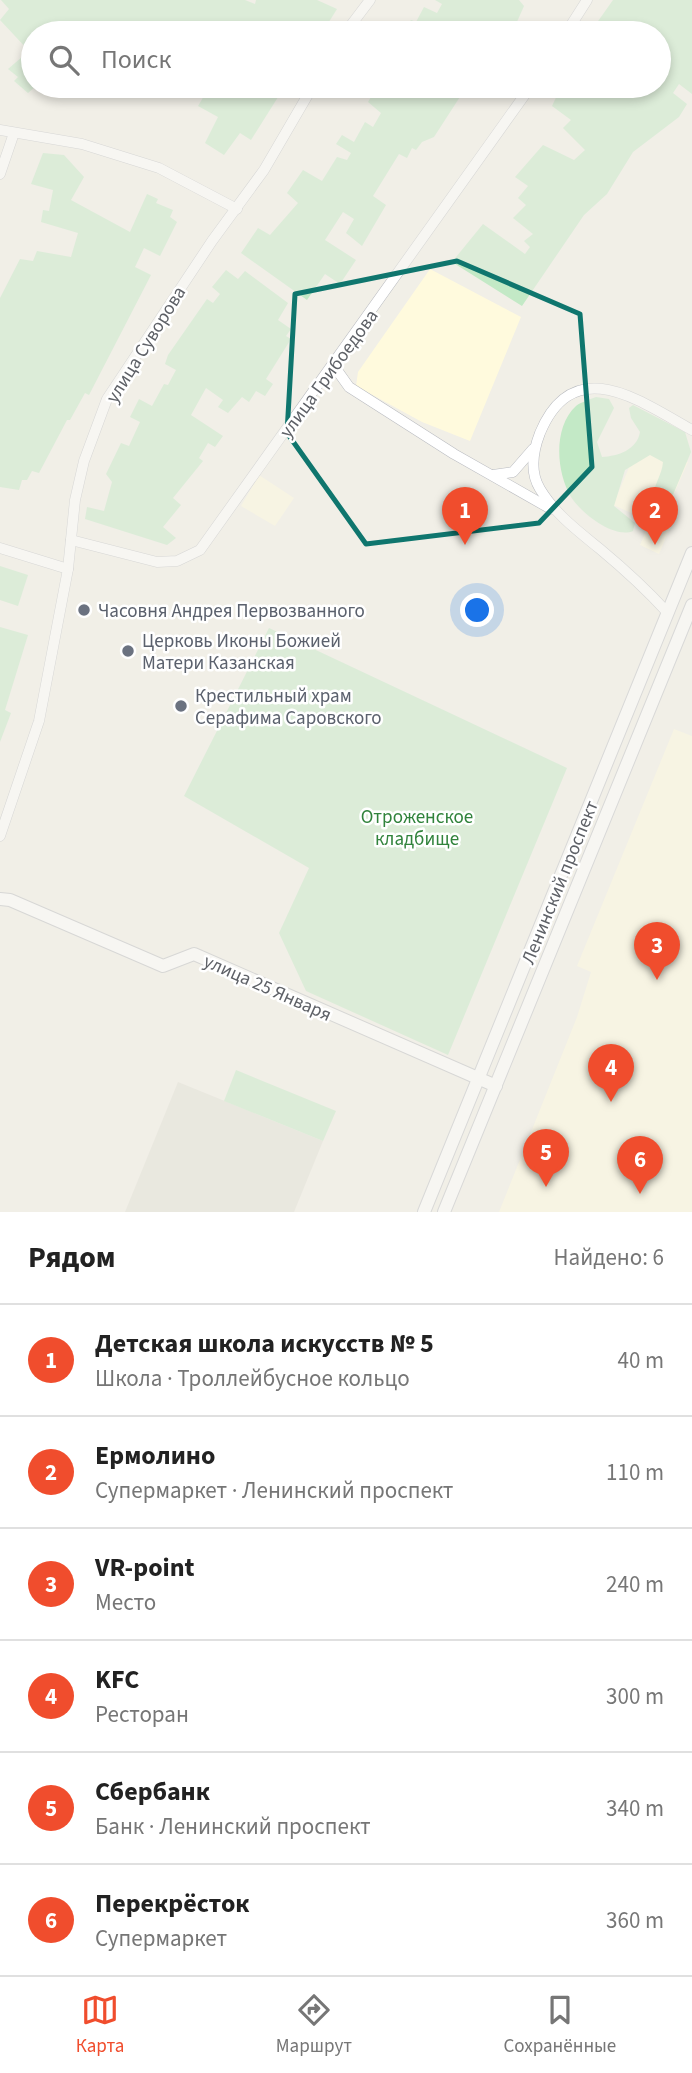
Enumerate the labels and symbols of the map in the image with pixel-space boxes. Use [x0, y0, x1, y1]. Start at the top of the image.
street label: улица Суворова [100, 281, 193, 408]
street label: улица Грибоедова [273, 304, 385, 444]
pin: 1 [442, 487, 488, 545]
pin: 2 [632, 487, 678, 545]
your location [460, 593, 494, 627]
place label: Часовня Андрея Первозванного [98, 598, 365, 625]
marker: Часовня Андрея Первозванного [76, 602, 92, 618]
place label: Церковь Иконы Божией Матери Казанская [142, 628, 341, 677]
marker: Церковь Иконы Божией Матери Казанская [120, 643, 136, 659]
place label: Крестильный храм Серафима Саровского [195, 683, 381, 732]
marker: Крестильный храм Серафима Саровского [173, 698, 189, 714]
street label: Ленинский проспект [515, 796, 606, 969]
park label: Отроженское кладбище [361, 804, 473, 853]
pin: 3 [634, 922, 680, 980]
street label: улица 25 Января [199, 948, 336, 1029]
pin: 4 [588, 1044, 634, 1102]
pin: 5 [523, 1129, 569, 1187]
pin: 6 [617, 1136, 663, 1194]

